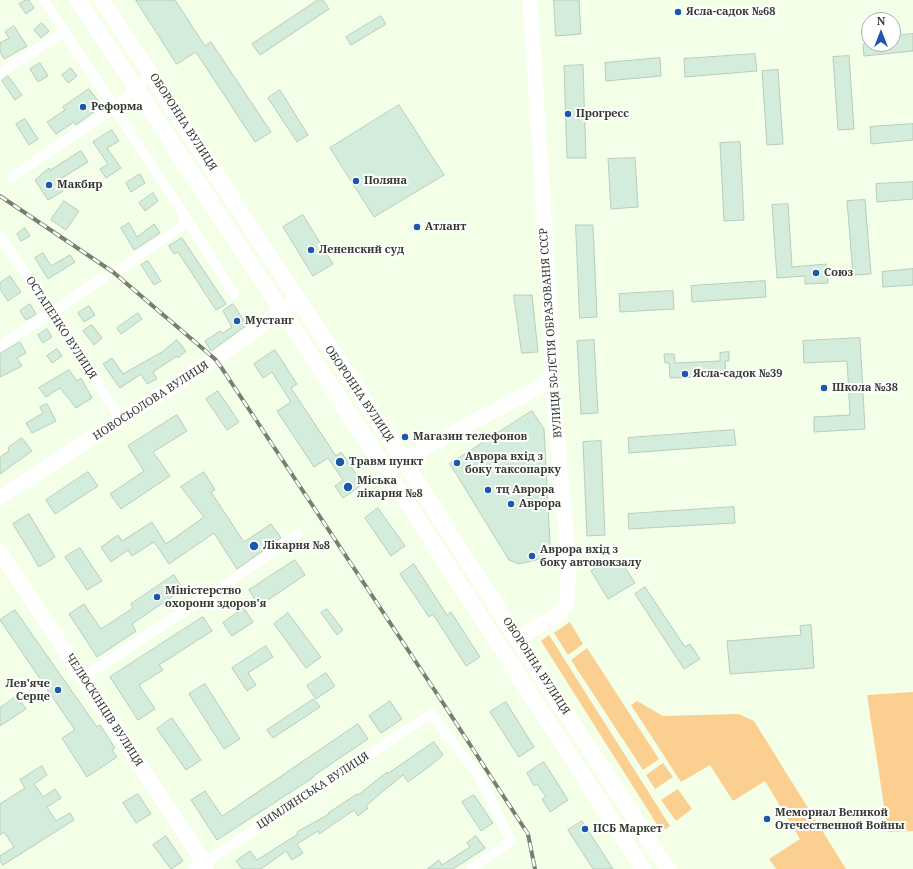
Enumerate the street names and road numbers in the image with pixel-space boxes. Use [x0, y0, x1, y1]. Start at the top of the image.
street label: ОБОРОННА ВУЛИЦЯ [147, 71, 219, 173]
street label: ВУЛИЦЯ 50-ЛЄТІЯ ОБРАЗОВАНІЯ СССР [537, 227, 565, 439]
street label: ОСТАПЕНКО ВУЛИЦЯ [23, 274, 99, 382]
street label: ОБОРОННА ВУЛИЦЯ [322, 343, 396, 445]
street label: НОВОСЬОЛОВА ВУЛИЦЯ [91, 359, 211, 443]
street label: ОБОРОННА ВУЛИЦЯ [500, 615, 572, 717]
street label: ЧЕЛЮСКІНЦІВ ВУЛИЦЯ [63, 651, 145, 769]
street label: ЦИМЛЯНСЬКА ВУЛИЦЯ [254, 750, 372, 832]

